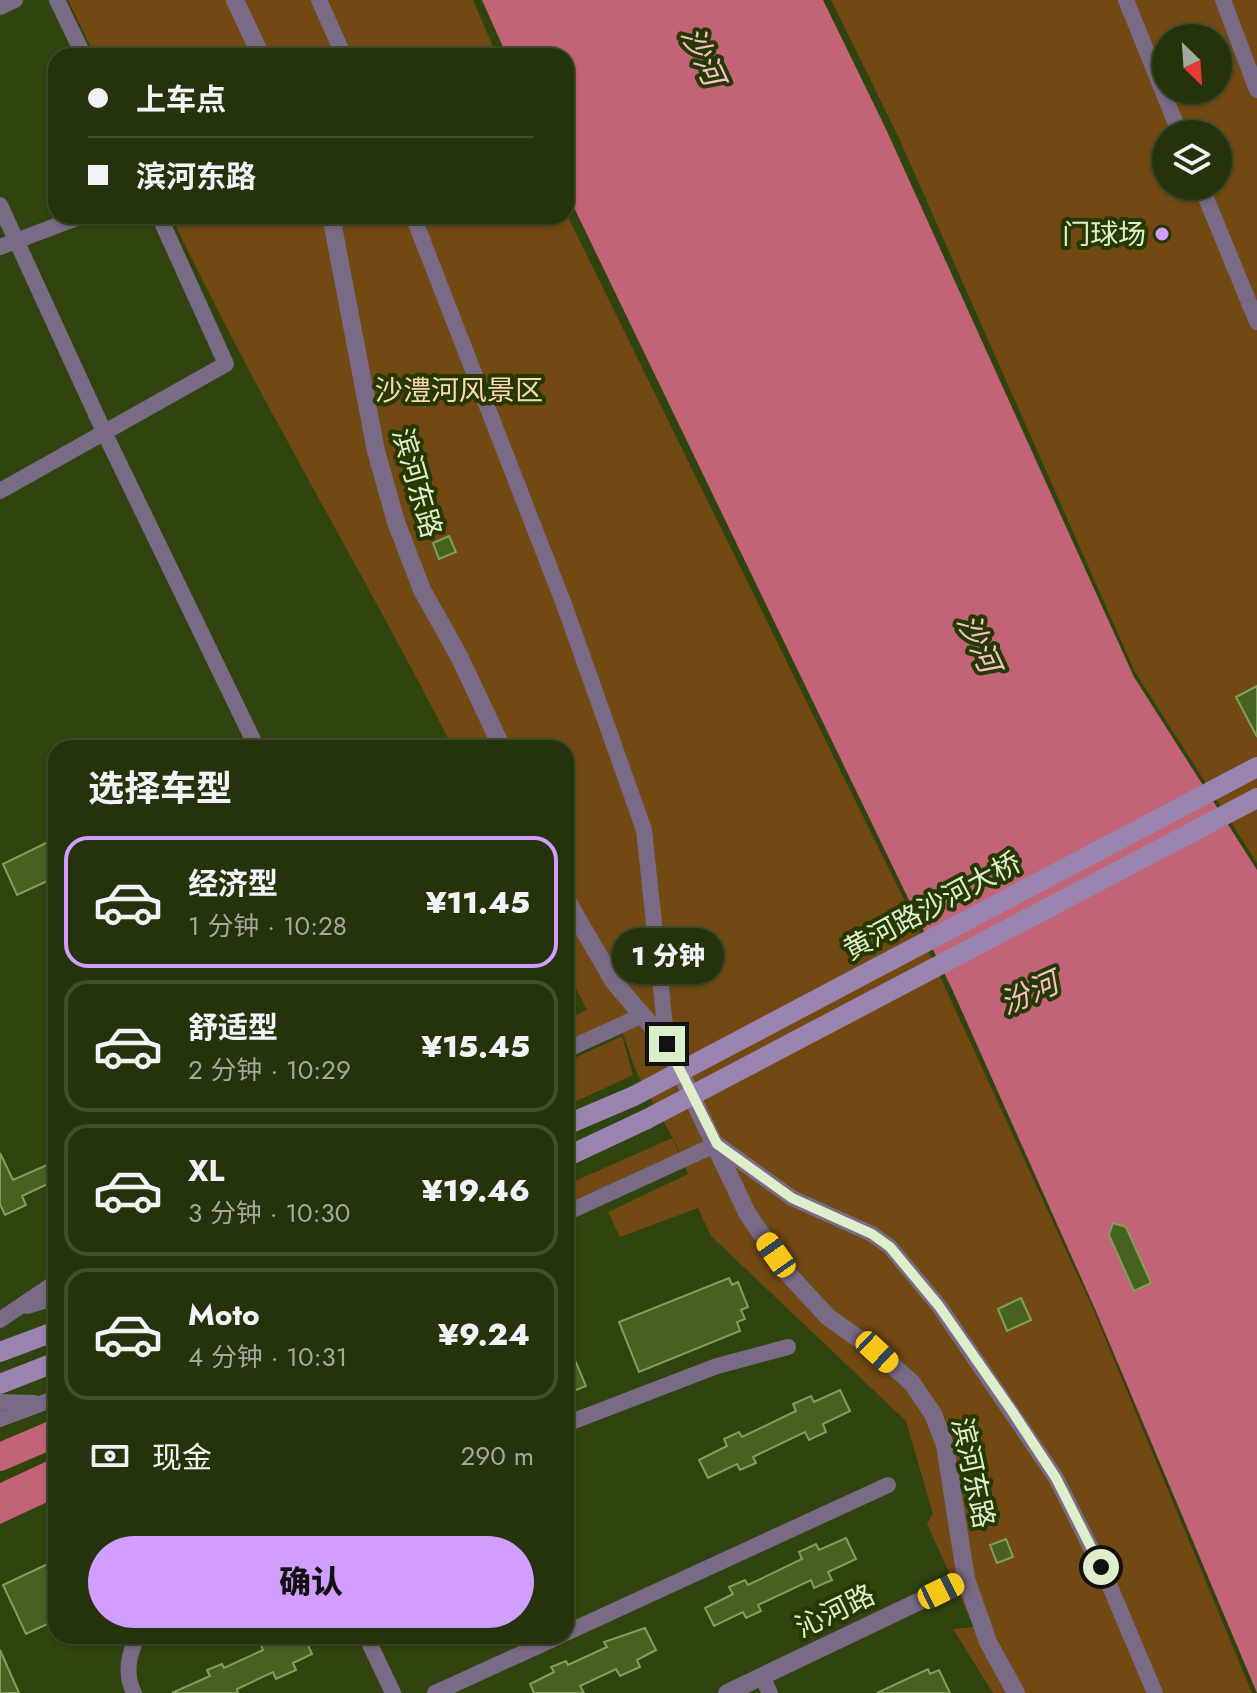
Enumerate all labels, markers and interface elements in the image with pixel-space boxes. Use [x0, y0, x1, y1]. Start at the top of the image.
water label: 沙河 [671, 20, 737, 97]
north arrow [1152, 24, 1232, 104]
map controls [1152, 24, 1232, 200]
text: 上车点 [136, 78, 226, 121]
button: layers [1152, 120, 1232, 200]
text: 滨河东路 [136, 155, 256, 198]
place label: 门球场 [1062, 214, 1146, 255]
marker: 门球场 [1153, 225, 1171, 243]
park label: 沙澧河风景区 [375, 370, 543, 411]
street label: 滨河东路 [382, 424, 452, 542]
water label: 沙河 [947, 607, 1013, 684]
text: 选择车型 [88, 762, 232, 814]
street label: 黄河路沙河大桥 [836, 842, 1028, 970]
text: 经济型 [188, 862, 278, 905]
icon: car [92, 866, 164, 938]
text: ¥11.45 [426, 881, 530, 924]
text: 1 分钟 · 10:28 [188, 907, 347, 945]
callout: 1 分钟 [611, 928, 723, 984]
text: 1 分钟 [631, 937, 705, 975]
water label: 汾河 [993, 959, 1070, 1025]
text: 舒适型 [188, 1006, 278, 1049]
icon: car [92, 1010, 164, 1082]
text: ¥15.45 [421, 1025, 530, 1068]
route end [649, 1026, 685, 1062]
text: 2 分钟 · 10:29 [188, 1051, 351, 1089]
text: XL [188, 1149, 224, 1192]
icon: car [92, 1154, 164, 1226]
text: ¥19.46 [422, 1169, 530, 1212]
text: 3 分钟 · 10:30 [188, 1194, 350, 1232]
car [752, 1228, 800, 1282]
text: Moto [188, 1293, 260, 1336]
icon: car [92, 1298, 164, 1370]
text: ¥9.24 [438, 1313, 530, 1356]
car [851, 1327, 903, 1377]
text: 4 分钟 · 10:31 [188, 1338, 347, 1376]
street label: 滨河东路 [941, 1414, 1005, 1532]
icon: cash [88, 1434, 132, 1478]
text: 现金 [152, 1436, 212, 1479]
text: 290 m [461, 1437, 534, 1475]
button: 确认 [88, 1536, 534, 1628]
route start [1083, 1549, 1119, 1585]
car [914, 1570, 968, 1612]
street label: 沁河路 [788, 1574, 882, 1648]

